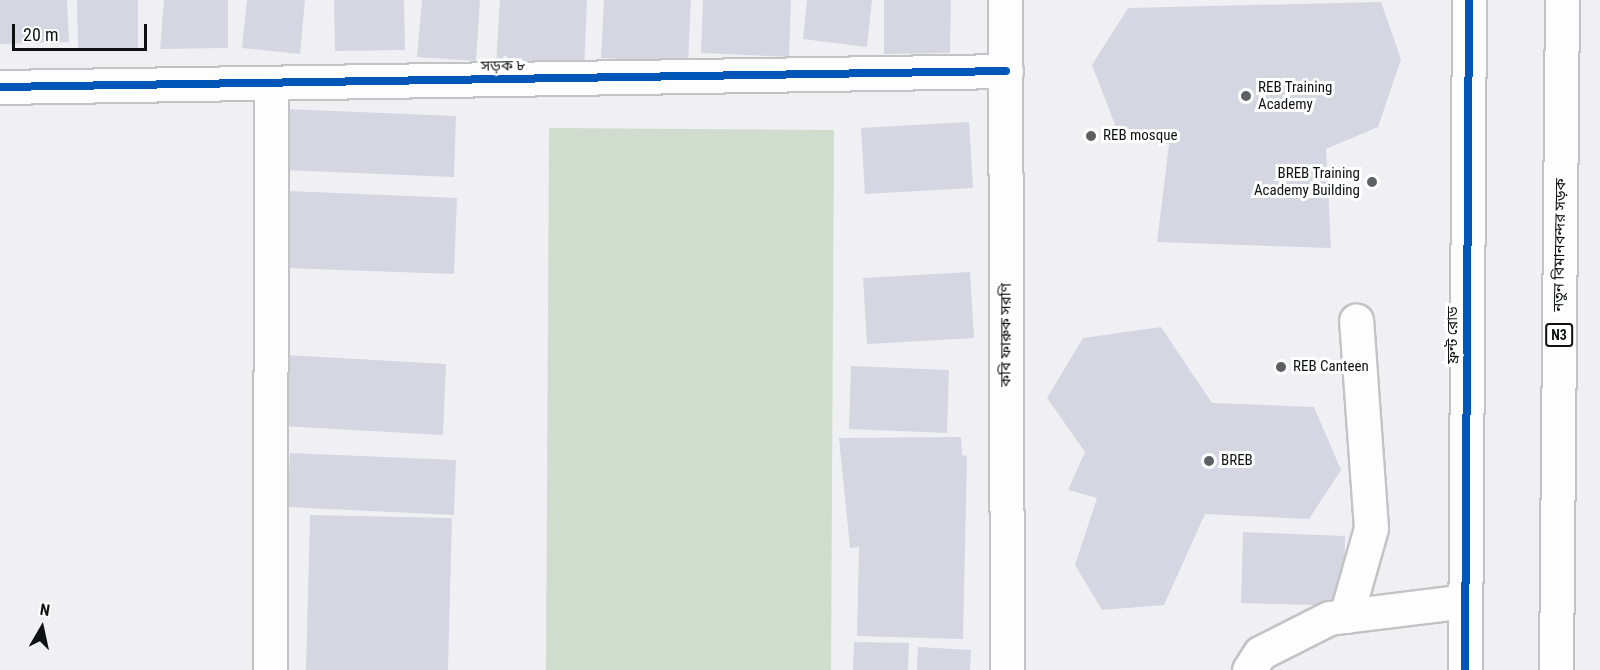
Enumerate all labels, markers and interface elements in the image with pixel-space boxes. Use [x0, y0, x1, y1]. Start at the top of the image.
scale bar [15, 12, 150, 50]
text: 20 m [23, 24, 58, 45]
street label: সড়ক ৮ [481, 57, 525, 75]
place label: REB Training Academy [1258, 78, 1333, 113]
marker: REB Training Academy [1239, 89, 1253, 103]
place label: REB mosque [1103, 127, 1178, 145]
marker: REB mosque [1084, 129, 1098, 143]
place label: BREB Training Academy Building [1254, 164, 1360, 199]
marker: BREB Training Academy Building [1365, 175, 1379, 189]
street label: নতুন বিমানবন্দর সড়ক [1550, 178, 1570, 312]
street label: কবি ফারুক সরণি [997, 283, 1015, 387]
street label: ফ্রন্ট রোড [1444, 306, 1462, 364]
road number: N3 [1544, 324, 1574, 346]
place label: REB Canteen [1293, 358, 1369, 376]
marker: REB Canteen [1274, 360, 1288, 374]
place label: BREB [1221, 452, 1253, 470]
marker: BREB [1202, 454, 1216, 468]
north arrow [12, 598, 72, 658]
text: N [39, 600, 51, 620]

